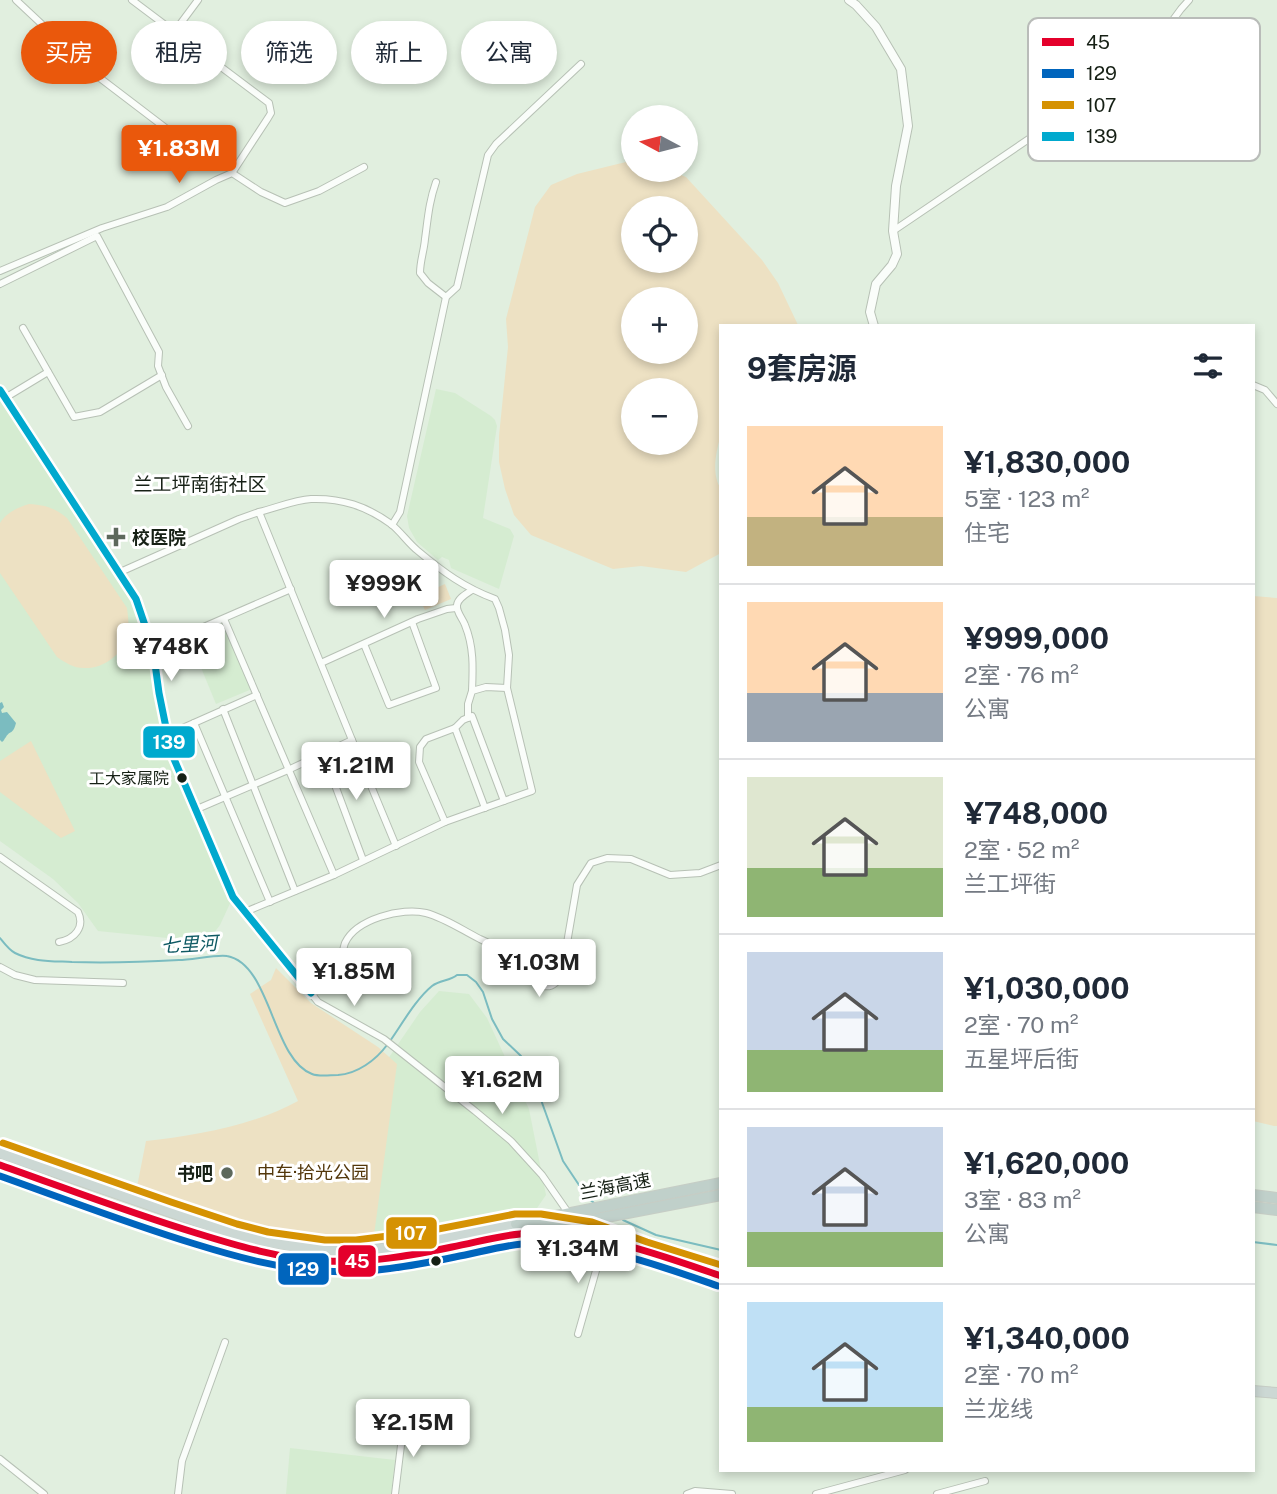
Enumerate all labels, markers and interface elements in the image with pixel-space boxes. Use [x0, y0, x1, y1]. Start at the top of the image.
legend [1028, 18, 1260, 161]
chip: 买房 [21, 21, 117, 84]
chip: 租房 [131, 21, 227, 84]
chip: 筛选 [241, 21, 337, 84]
chip: 新上 [351, 21, 447, 84]
chip: 公寓 [461, 21, 557, 84]
text: 45 [1086, 31, 1110, 53]
text: 129 [1086, 62, 1117, 84]
text: 107 [1086, 94, 1116, 116]
north arrow [621, 105, 698, 182]
map controls [621, 105, 698, 455]
pin: ¥1.83M [122, 125, 236, 185]
text: 139 [1086, 125, 1117, 147]
text: ¥1.83M [138, 134, 220, 161]
button: locate [621, 196, 698, 273]
button: + [621, 287, 698, 364]
icon: filters [1189, 347, 1227, 385]
text: 9套房源 [747, 350, 857, 386]
button: − [621, 378, 698, 455]
text: ¥1,830,000 [964, 444, 1130, 480]
icon: home [803, 454, 887, 538]
district label: 兰工坪南街社区 [133, 473, 267, 495]
text: 5室 · 123 m² [964, 485, 1090, 512]
text: 住宅 [964, 519, 1010, 546]
marker: 校医院 [106, 527, 126, 547]
place label: 校医院 [132, 527, 186, 548]
pin: ¥999K [335, 560, 433, 620]
text: ¥999K [346, 569, 422, 596]
text: ¥999,000 [964, 620, 1109, 656]
pin: ¥748K [122, 624, 220, 683]
icon: home [803, 630, 887, 714]
text: ¥748K [133, 632, 209, 659]
text: 2室 · 76 m² [964, 661, 1079, 688]
text: 公寓 [964, 695, 1010, 722]
line badge: 139 [142, 725, 196, 759]
text: 139 [152, 731, 186, 753]
pin: ¥1.21M [299, 742, 413, 802]
text: ¥1.21M [317, 751, 395, 778]
place label: 工大家属院 [89, 769, 169, 788]
marker: 工大家属院 [175, 771, 189, 785]
text: ¥748,000 [964, 795, 1108, 831]
icon: home [803, 805, 887, 889]
text: 2室 · 52 m² [964, 836, 1079, 863]
text: 兰工坪街 [964, 870, 1056, 897]
water label: 七里河 [160, 931, 222, 956]
pin: ¥1.03M [482, 940, 596, 999]
pin: ¥1.85M [297, 948, 411, 1008]
text: ¥1.03M [498, 948, 580, 975]
text: ¥1.85M [312, 957, 396, 984]
text: ¥1,030,000 [964, 970, 1129, 1006]
icon: home [803, 980, 887, 1064]
text: 2室 · 70 m² [964, 1011, 1078, 1038]
text: 五星坪后街 [964, 1045, 1079, 1072]
pin: ¥1.62M [445, 1056, 559, 1116]
text: ¥1.62M [461, 1065, 543, 1092]
text: ¥1,620,000 [964, 1145, 1129, 1181]
icon: home [803, 1155, 887, 1239]
park label: 中车·拾光公园 [257, 1162, 369, 1183]
place label: 书吧 [177, 1163, 213, 1184]
marker: 书吧 [219, 1165, 235, 1181]
street label: 兰海高速 [578, 1169, 652, 1203]
text: 3室 · 83 m² [964, 1186, 1081, 1213]
line badge: 107 [385, 1216, 438, 1250]
text: 公寓 [964, 1220, 1010, 1247]
text: 107 [395, 1222, 427, 1244]
pin: ¥1.34M [521, 1226, 635, 1285]
text: ¥1.34M [537, 1234, 619, 1261]
line badge: 45 [337, 1244, 377, 1278]
text: 45 [344, 1250, 370, 1272]
line badge: 129 [277, 1252, 330, 1286]
unlabelled marker [429, 1254, 443, 1268]
text: 129 [287, 1258, 319, 1280]
text: ¥1,340,000 [964, 1320, 1130, 1356]
icon: home [803, 1330, 887, 1414]
text: 2室 · 70 m² [964, 1361, 1078, 1388]
text: 兰龙线 [964, 1395, 1033, 1422]
pin: ¥2.15M [356, 1400, 470, 1459]
text: ¥2.15M [372, 1408, 454, 1435]

